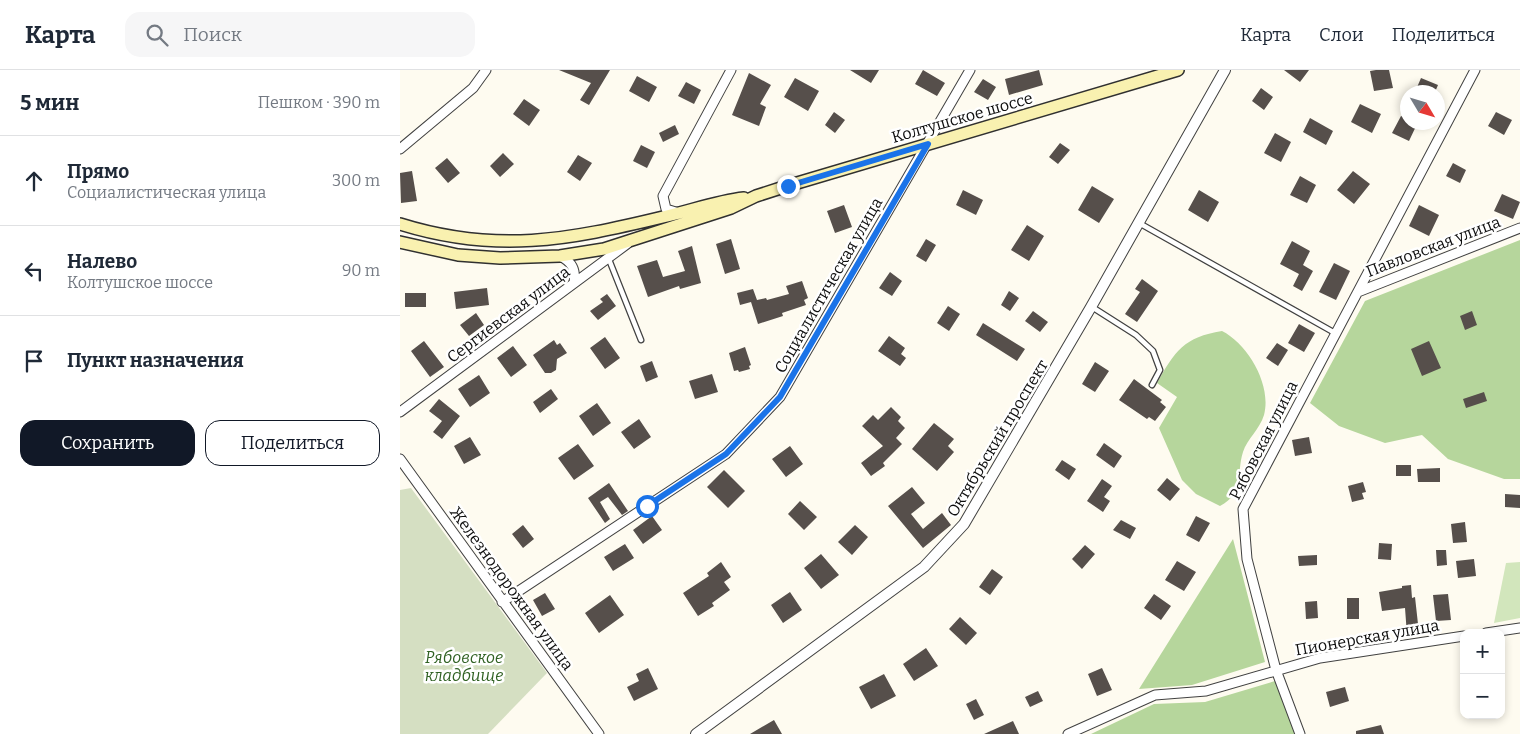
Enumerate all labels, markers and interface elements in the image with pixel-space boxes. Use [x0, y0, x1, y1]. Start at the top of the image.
search box [125, 12, 475, 57]
text: Карта [25, 21, 95, 49]
icon: search [143, 21, 171, 49]
text: Поиск [183, 23, 242, 46]
text: Карта [1240, 24, 1291, 46]
text: Слои [1319, 24, 1364, 46]
text: Поделиться [1392, 24, 1495, 46]
north arrow [1400, 85, 1445, 130]
street label: Колтушское шоссе [889, 88, 1035, 147]
text: 5 мин [20, 90, 79, 116]
text: Пешком · 390 m [258, 93, 380, 112]
text: Прямо [67, 160, 129, 183]
icon: ahead [20, 167, 48, 195]
text: 300 m [332, 171, 380, 190]
route end [777, 175, 800, 198]
text: Социалистическая улица [67, 183, 266, 202]
street label: Социалистическая улица [770, 194, 887, 376]
street label: Павловская улица [1363, 212, 1503, 281]
text: Налево [67, 250, 137, 273]
icon: left [20, 257, 48, 285]
text: 90 m [342, 261, 380, 280]
street label: Сергиевская улица [443, 262, 574, 367]
text: Колтушское шоссе [67, 273, 213, 292]
icon: arrive [20, 347, 48, 375]
text: Пункт назначения [67, 349, 244, 372]
street label: Октябрьский проспект [943, 356, 1052, 520]
street label: Рябовская улица [1225, 377, 1302, 503]
button: Сохранить [20, 420, 195, 466]
button: Поделиться [205, 420, 380, 466]
route start [636, 495, 659, 518]
street label: Железнодорожная улица [446, 503, 578, 674]
street label: Пионерская улица [1294, 615, 1441, 660]
map controls [1460, 629, 1505, 719]
button: + [1460, 629, 1505, 674]
park label: Рябовское кладбище [425, 648, 503, 685]
button: − [1460, 674, 1505, 719]

